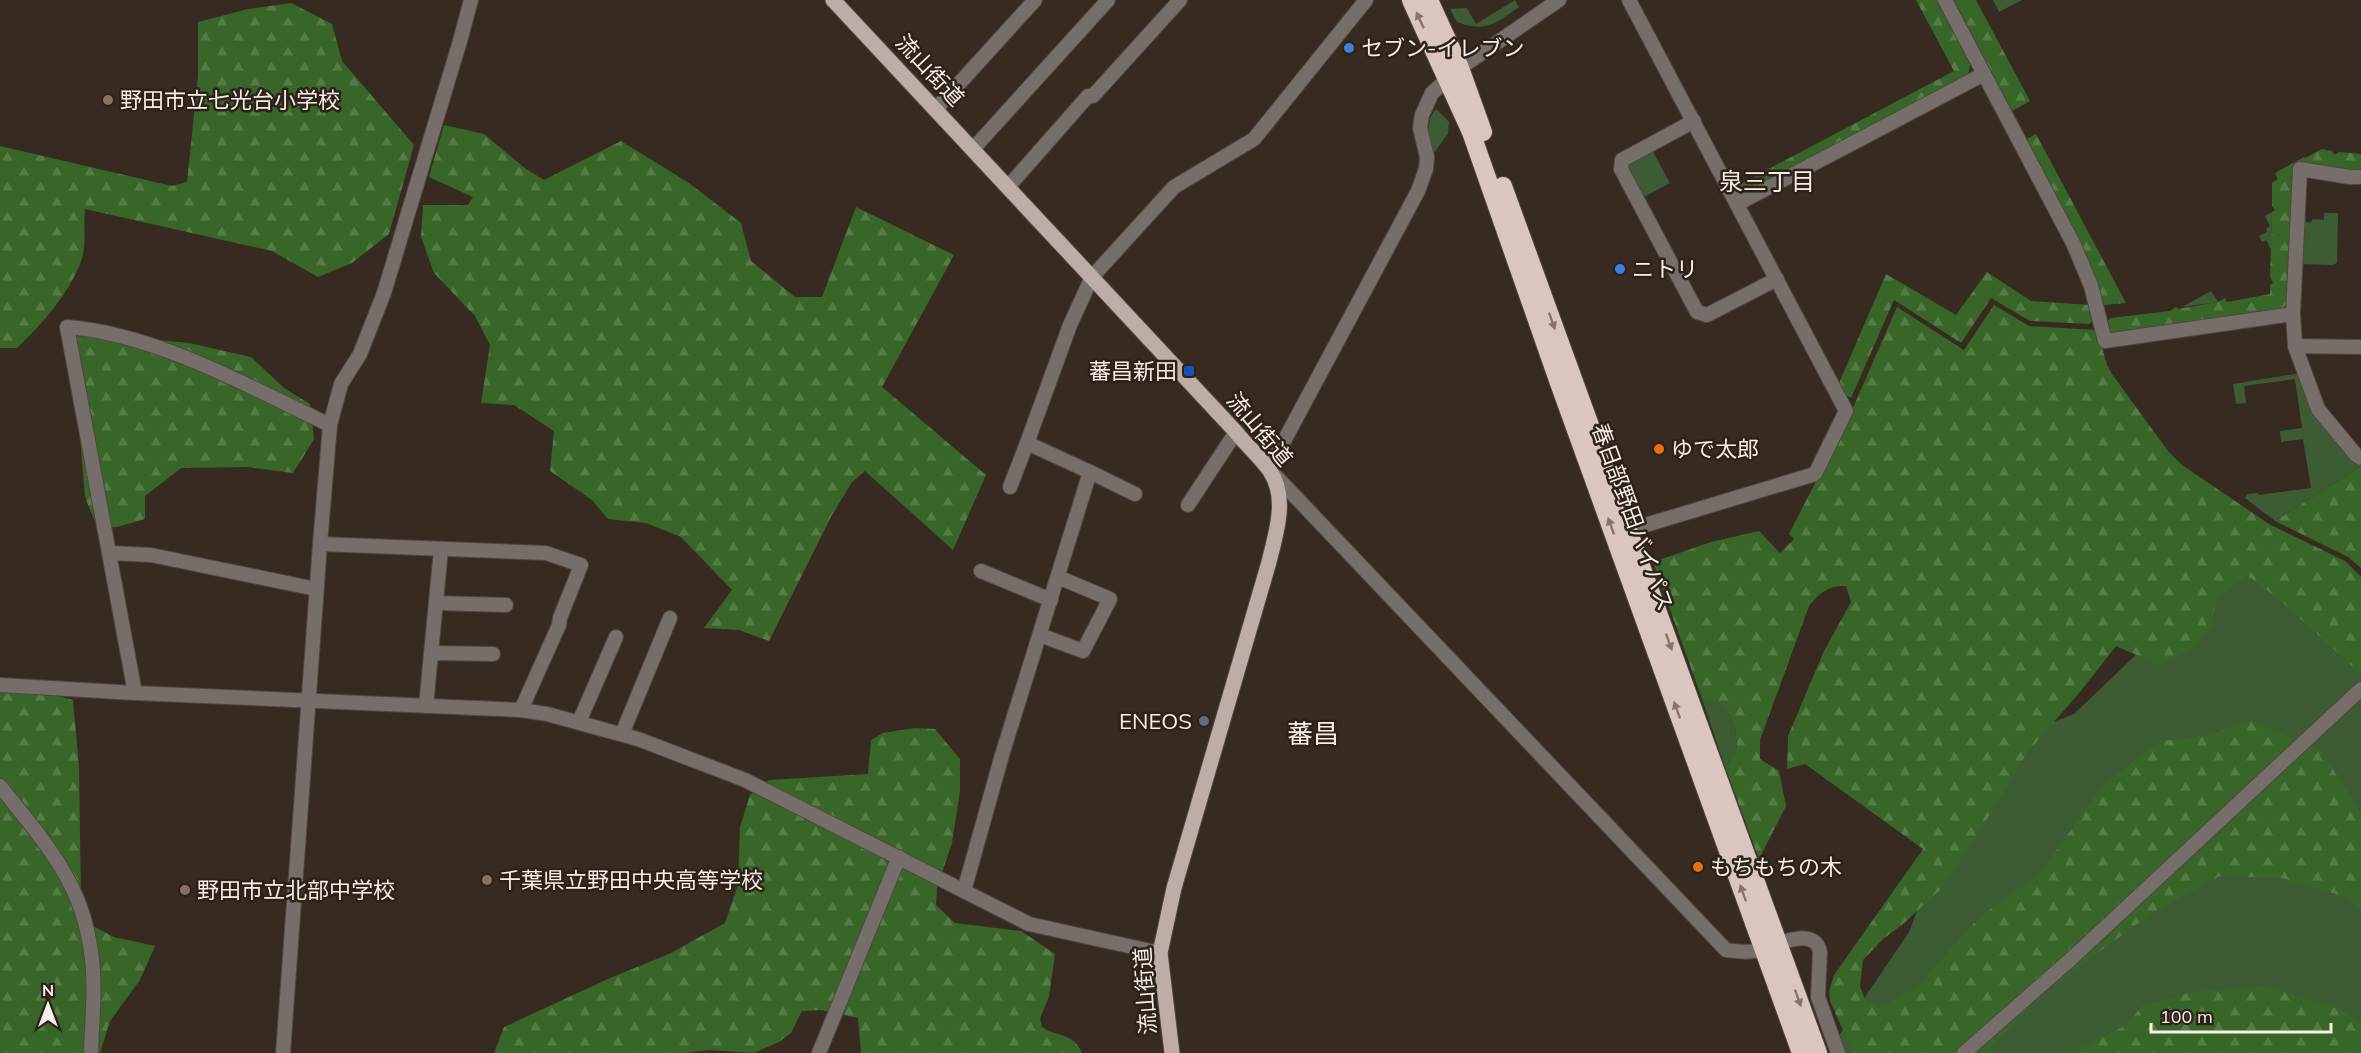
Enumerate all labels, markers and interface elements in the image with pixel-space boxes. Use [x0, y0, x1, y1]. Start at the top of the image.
one-way arrow [1416, 12, 1425, 29]
street label: 流山街道 [890, 28, 970, 112]
place label: セブン-イレブン [1361, 34, 1524, 62]
marker: セブン-イレブン [1342, 41, 1356, 55]
place label: 野田市立七光台小学校 [120, 86, 340, 114]
marker: 野田市立七光台小学校 [101, 93, 115, 107]
district label: 泉三丁目 [1719, 166, 1815, 196]
place label: ニトリ [1632, 255, 1698, 283]
marker: ニトリ [1613, 262, 1627, 276]
one-way arrow [1548, 312, 1558, 330]
place label: 蕃昌新田 [1089, 357, 1177, 385]
marker: 蕃昌新田 [1182, 364, 1196, 378]
street label: 流山街道 [1221, 386, 1299, 472]
street label: 春日部野田バイパス [1586, 419, 1680, 615]
place label: ゆで太郎 [1671, 435, 1759, 463]
marker: ゆで太郎 [1652, 442, 1666, 456]
one-way arrow [1605, 517, 1615, 535]
one-way arrow [1665, 633, 1674, 651]
one-way arrow [1671, 701, 1681, 719]
place label: ENEOS [1119, 707, 1192, 735]
marker: ENEOS [1197, 714, 1211, 728]
district label: 蕃昌 [1287, 717, 1339, 750]
place label: もちもちの木 [1710, 853, 1842, 881]
marker: もちもちの木 [1691, 860, 1705, 874]
place label: 千葉県立野田中央高等学校 [499, 866, 763, 894]
marker: 千葉県立野田中央高等学校 [480, 873, 494, 887]
place label: 野田市立北部中学校 [197, 876, 395, 904]
marker: 野田市立北部中学校 [178, 883, 192, 897]
one-way arrow [1737, 884, 1747, 902]
street label: 流山街道 [1128, 946, 1162, 1036]
north arrow [18, 975, 78, 1035]
text: N [42, 980, 54, 1000]
one-way arrow [1794, 989, 1804, 1007]
scale bar [2151, 996, 2331, 1034]
text: 100 m [2160, 1005, 2213, 1028]

